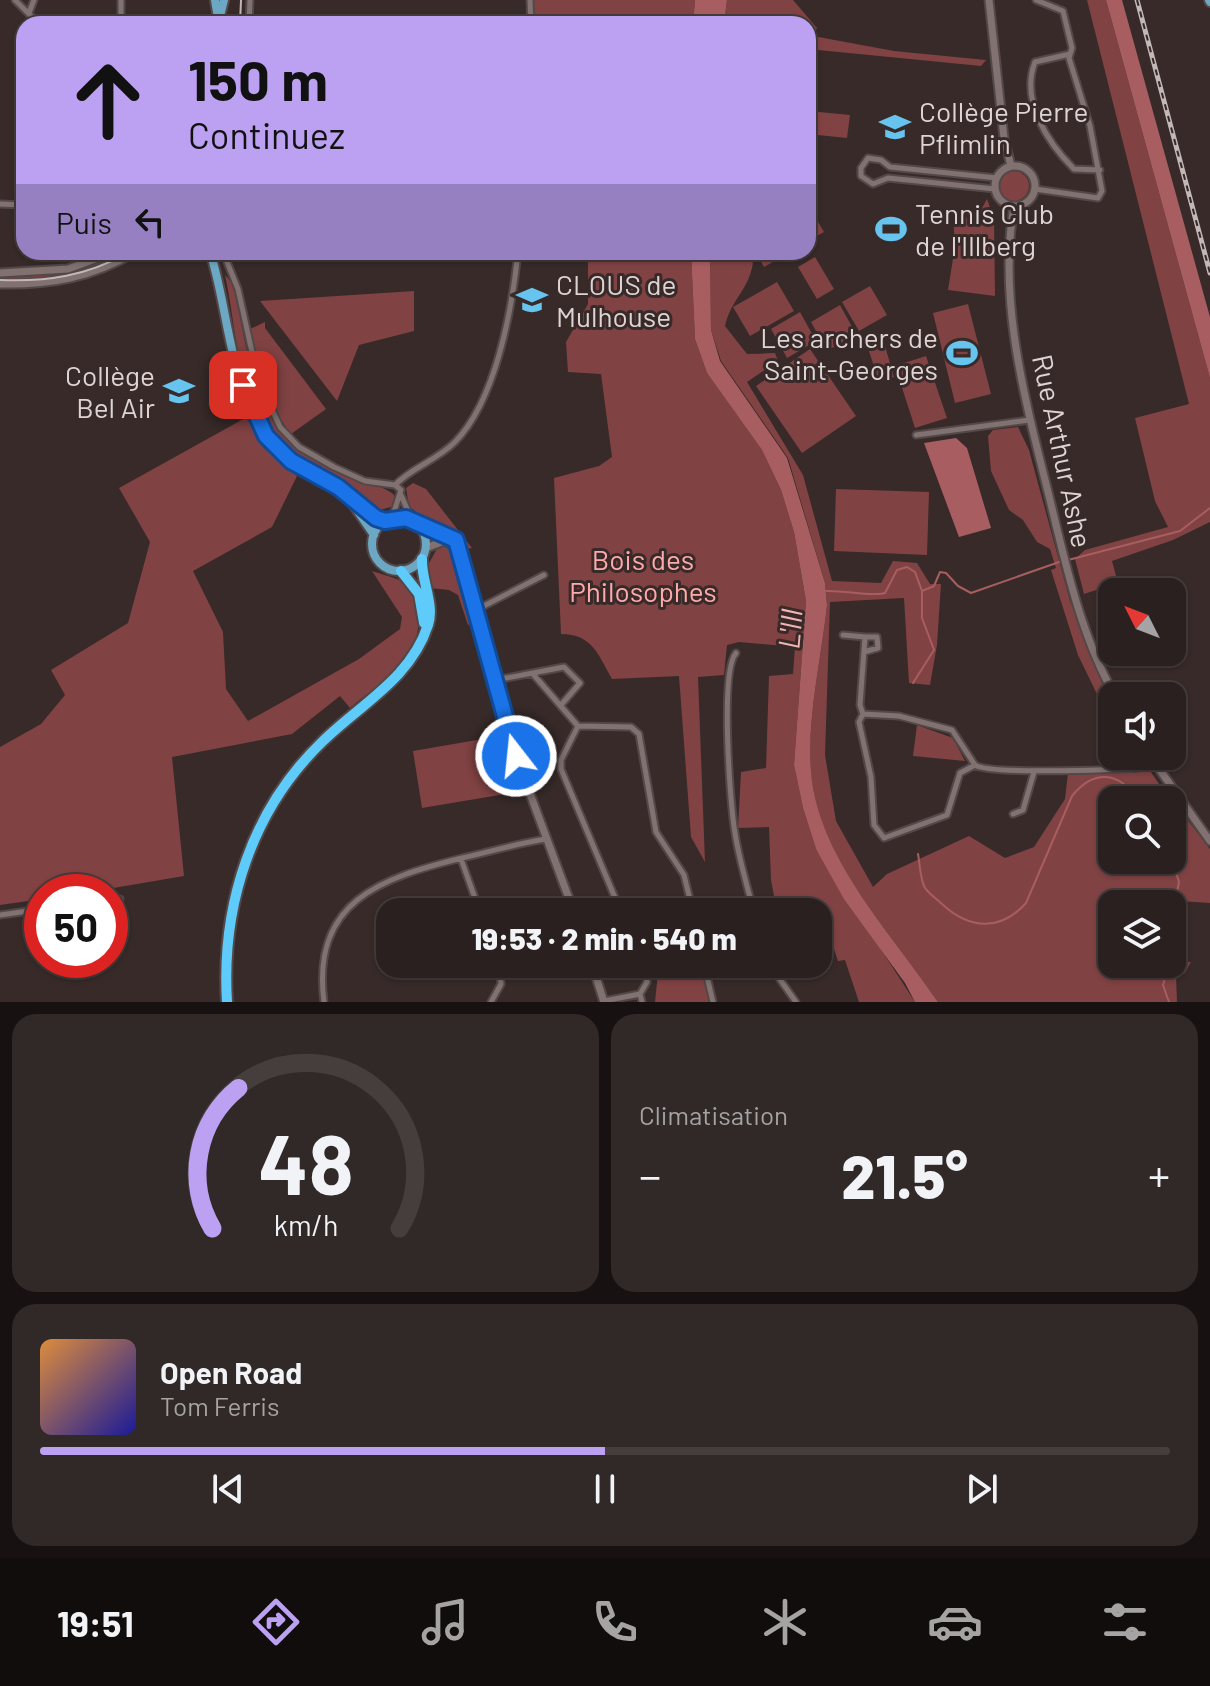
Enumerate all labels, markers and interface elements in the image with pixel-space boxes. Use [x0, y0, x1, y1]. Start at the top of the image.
text: 150 m [188, 45, 328, 112]
icon: ahead [56, 48, 160, 152]
place label: Collège Pierre Pflimlin [919, 94, 1088, 160]
school or university icon: Collège Pierre Pflimlin [878, 110, 912, 144]
text: Continuez [188, 113, 345, 156]
place label: Tennis Club de l'Illberg [915, 196, 1054, 262]
icon: left [128, 200, 172, 244]
text: Puis [56, 204, 112, 240]
sports icon: Tennis Club de l'Illberg [874, 212, 908, 246]
place label: CLOUS de Mulhouse [556, 267, 677, 333]
school or university icon: CLOUS de Mulhouse [515, 283, 549, 317]
place label: Les archers de Saint-Georges [760, 320, 938, 386]
sports icon: Les archers de Saint-Georges [945, 336, 979, 370]
pin [209, 351, 277, 419]
street label: Rue Arthur Ashe [1026, 351, 1100, 551]
place label: Collège Bel Air [65, 358, 155, 424]
icon: arrive [221, 363, 265, 407]
school or university icon: Collège Bel Air [162, 374, 196, 408]
park label: Bois des Philosophes [569, 542, 717, 608]
north arrow [1098, 578, 1186, 666]
map controls [1098, 578, 1186, 978]
water label: L'Ill [769, 607, 809, 651]
button: sound [1098, 682, 1186, 770]
position arrow [474, 714, 558, 798]
button: search [1098, 786, 1186, 874]
speed limit sign: 50 [24, 874, 128, 978]
button: layers [1098, 890, 1186, 978]
text: 19:53 · 2 min · 540 m [471, 920, 737, 956]
text: Climatisation [639, 1099, 788, 1130]
text: 48 [258, 1112, 353, 1212]
text: 21.5° [841, 1139, 968, 1211]
text: − [639, 1148, 661, 1201]
text: + [1148, 1148, 1170, 1201]
text: km/h [273, 1207, 338, 1242]
text: Open Road [160, 1354, 302, 1390]
text: Tom Ferris [160, 1390, 280, 1421]
icon: previous [206, 1467, 250, 1511]
icon: pause [583, 1467, 627, 1511]
icon: next [960, 1467, 1004, 1511]
icon: directions [248, 1594, 304, 1650]
icon: music [417, 1594, 473, 1650]
icon: phone [587, 1594, 643, 1650]
icon: climate [757, 1594, 813, 1650]
icon: car [927, 1594, 983, 1650]
icon: filters [1097, 1594, 1153, 1650]
text: 19:51 [57, 1601, 134, 1644]

